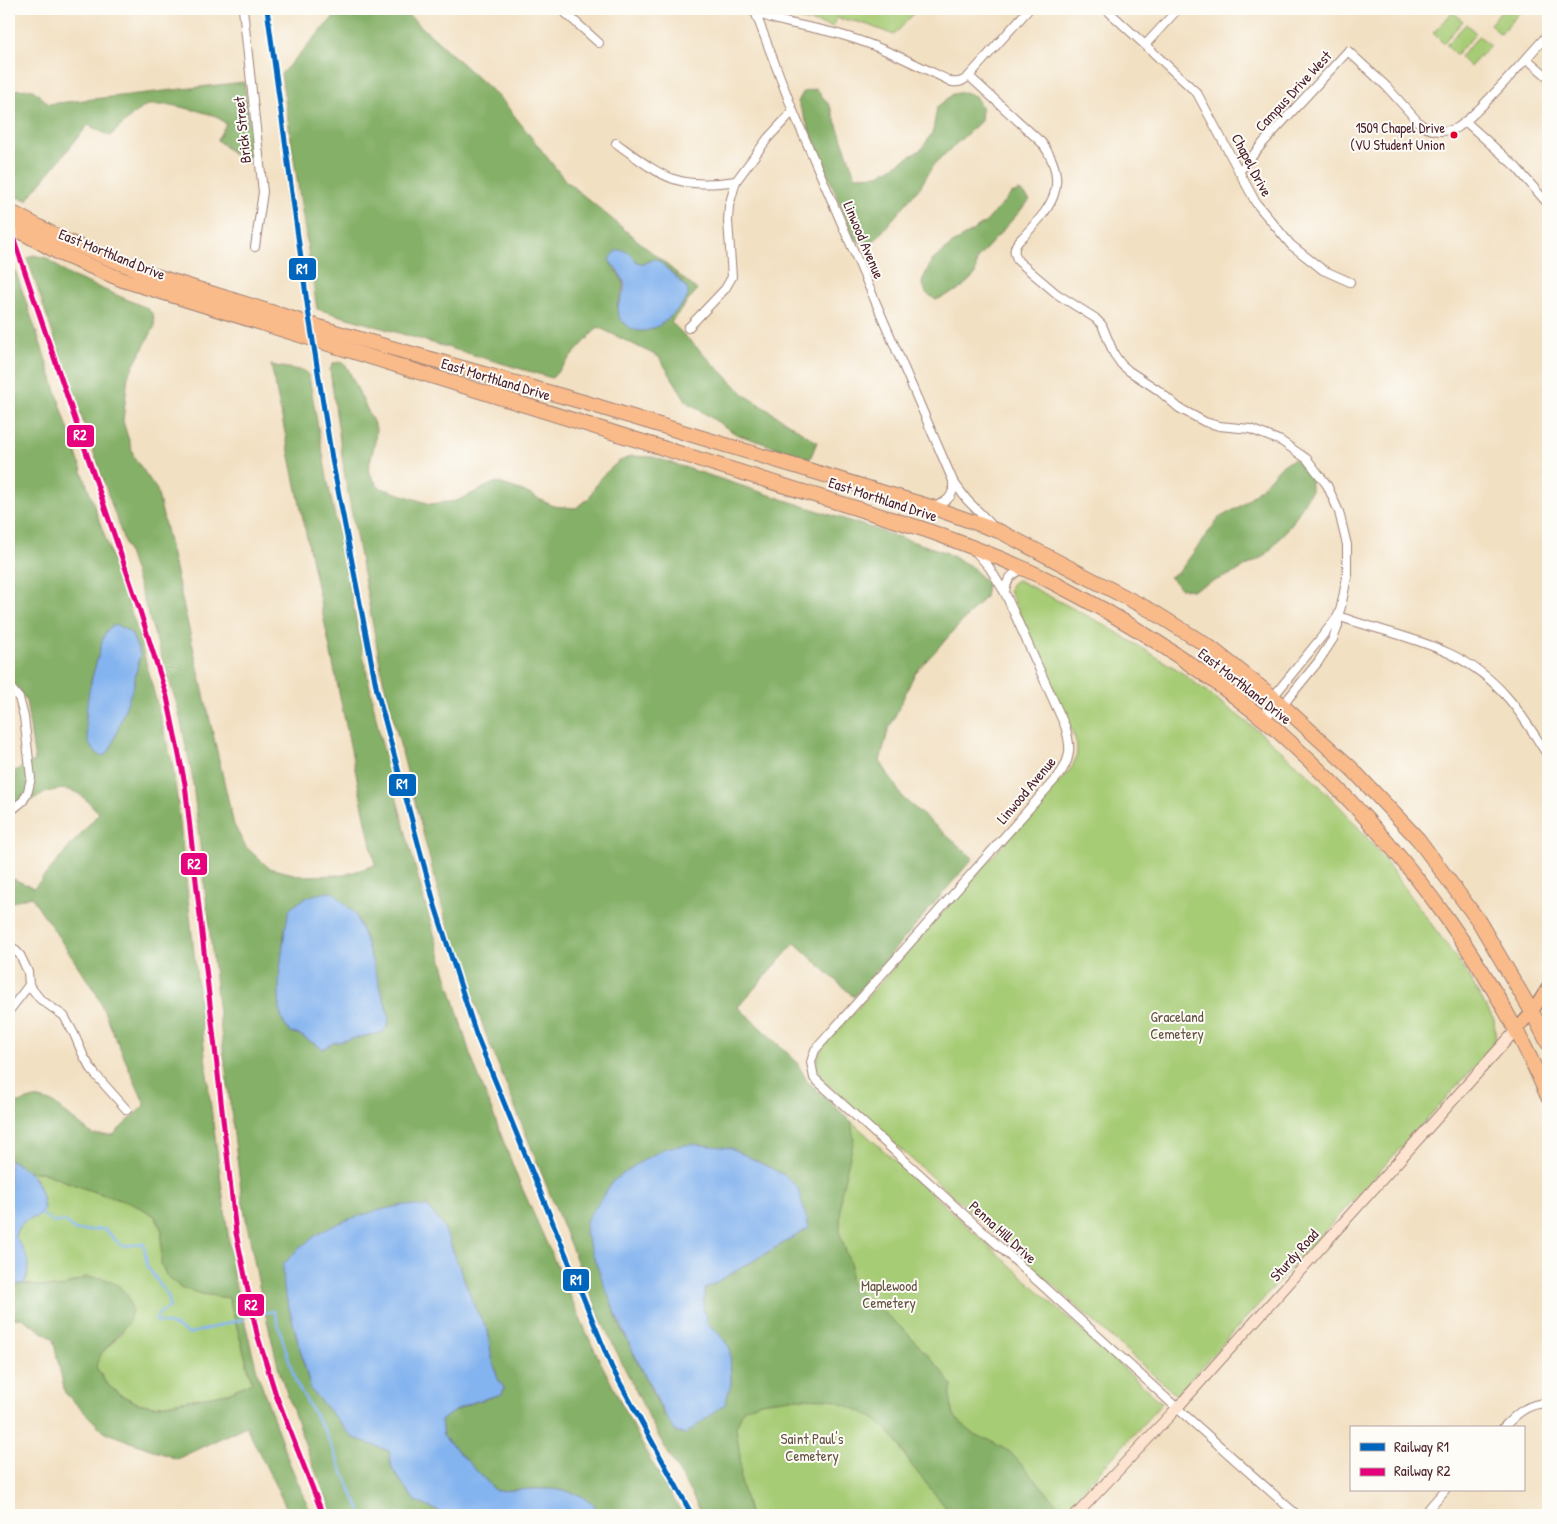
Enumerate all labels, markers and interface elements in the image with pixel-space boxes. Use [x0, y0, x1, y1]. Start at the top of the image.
street label: Campus Drive West [1250, 45, 1337, 136]
street label: Brick Street [228, 95, 256, 164]
place label: 1509 Chapel Drive (VU Student Union [1350, 118, 1445, 154]
street label: Chapel Drive [1227, 130, 1277, 200]
marker: 1509 Chapel Drive (VU Student Union [1449, 130, 1459, 140]
street label: Linwood Avenue [838, 198, 890, 282]
street label: East Morthland Drive [56, 223, 168, 285]
line badge: R1 [288, 257, 317, 281]
text: R1 [296, 259, 308, 278]
street label: East Morthland Drive [439, 352, 553, 406]
line badge: R2 [66, 424, 95, 448]
text: R2 [74, 425, 87, 444]
street label: East Morthland Drive [826, 472, 940, 526]
street label: East Morthland Drive [1194, 643, 1296, 729]
street label: Linwood Avenue [992, 752, 1060, 828]
line badge: R1 [388, 773, 417, 797]
text: R1 [396, 774, 408, 793]
line badge: R2 [180, 852, 208, 876]
text: R2 [188, 854, 201, 873]
park label: Graceland Cemetery [1150, 1006, 1204, 1044]
street label: Penna Hill Drive [965, 1196, 1041, 1268]
street label: Sturdy Road [1265, 1224, 1323, 1286]
line badge: R1 [562, 1268, 590, 1292]
text: R1 [570, 1270, 582, 1289]
park label: Maplewood Cemetery [861, 1275, 917, 1313]
line badge: R2 [237, 1293, 265, 1317]
text: R2 [245, 1295, 258, 1314]
legend [1350, 1426, 1524, 1492]
park label: Saint Paul's Cemetery [781, 1428, 844, 1466]
text: Railway R1 [1394, 1436, 1449, 1457]
text: Railway R2 [1394, 1460, 1451, 1481]

